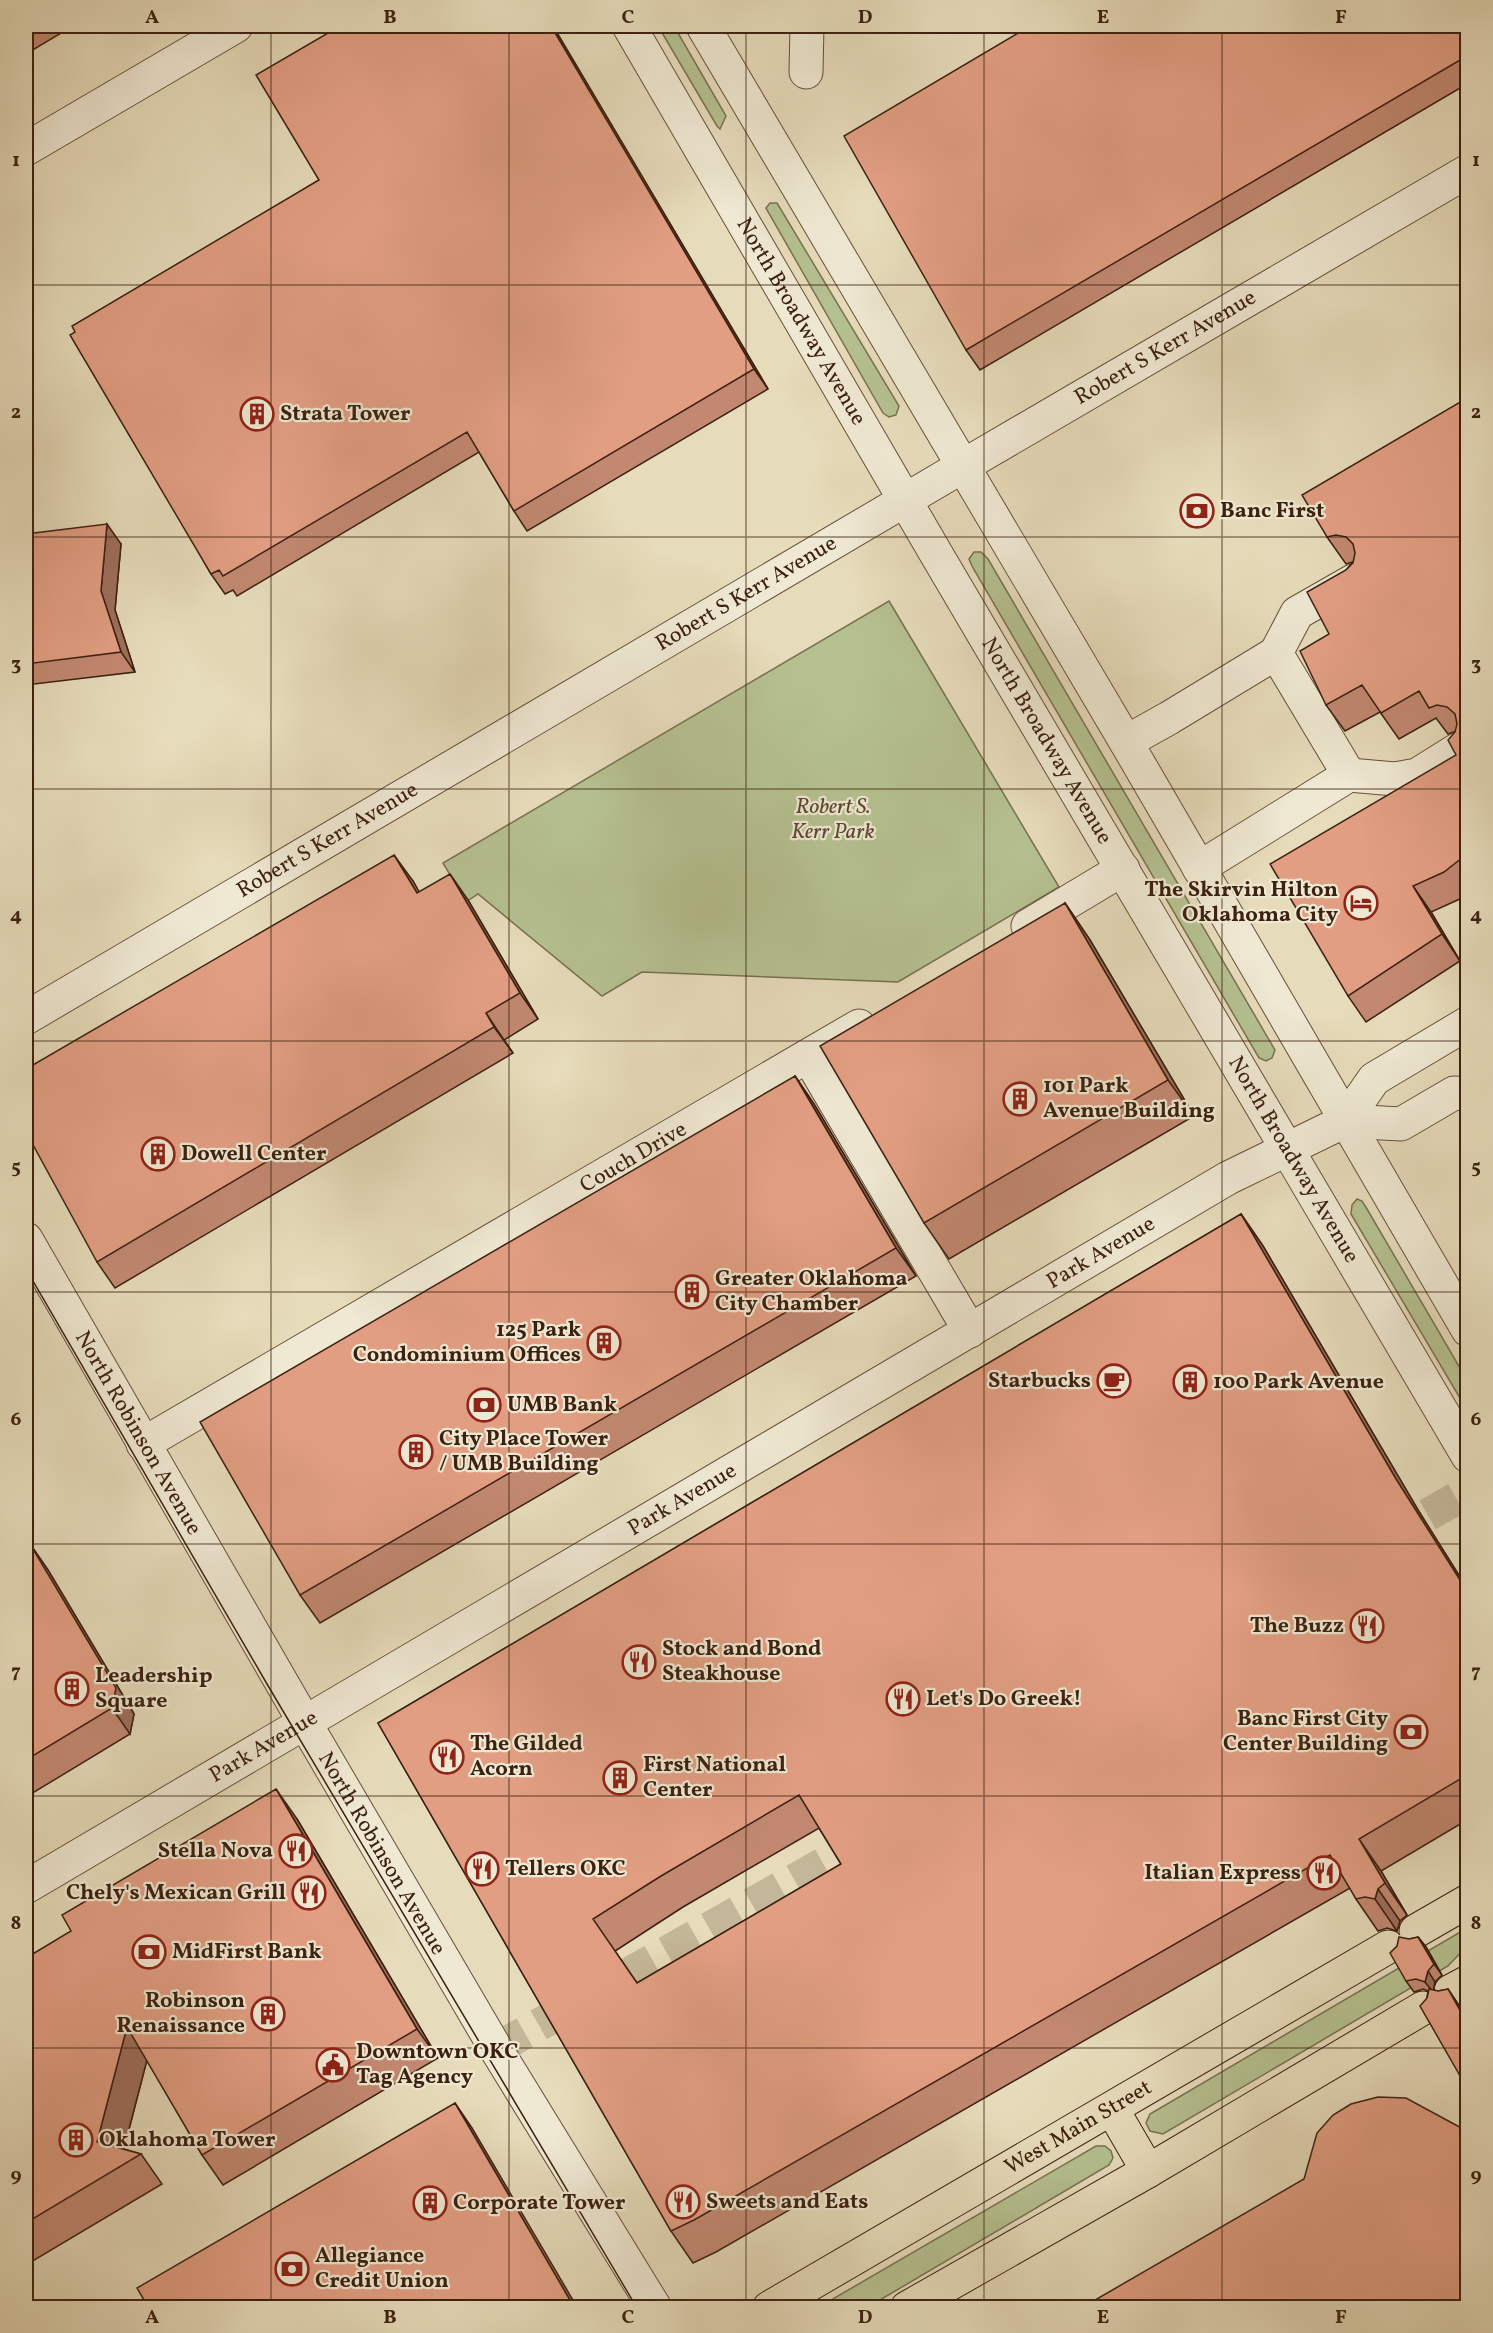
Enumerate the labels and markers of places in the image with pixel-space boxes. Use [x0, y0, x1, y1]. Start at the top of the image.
building icon: Strata Tower [239, 396, 275, 432]
place label: Strata Tower [280, 399, 411, 430]
bank icon: Banc First [1179, 493, 1215, 529]
place label: Banc First [1220, 496, 1324, 527]
place label: The Skirvin Hilton Oklahoma City [1144, 875, 1339, 931]
hotel icon: The Skirvin Hilton Oklahoma City [1343, 885, 1379, 921]
place label: 101 Park Avenue Building [1043, 1071, 1215, 1127]
building icon: 101 Park Avenue Building [1002, 1081, 1038, 1117]
building icon: Dowell Center [140, 1136, 176, 1172]
place label: Dowell Center [181, 1139, 327, 1170]
place label: Greater Oklahoma City Chamber [715, 1264, 907, 1320]
building icon: Greater Oklahoma City Chamber [674, 1274, 710, 1310]
place label: 125 Park Condominium Offices [353, 1315, 581, 1371]
building icon: 125 Park Condominium Offices [586, 1325, 622, 1361]
cafe icon: Starbucks [1096, 1363, 1132, 1399]
building icon: 100 Park Avenue [1172, 1364, 1208, 1400]
place label: Starbucks [988, 1366, 1091, 1397]
place label: 100 Park Avenue [1213, 1367, 1384, 1398]
bank icon: UMB Bank [466, 1387, 502, 1423]
place label: UMB Bank [507, 1390, 617, 1421]
place label: City Place Tower / UMB Building [439, 1424, 609, 1480]
building icon: City Place Tower / UMB Building [398, 1434, 434, 1470]
restaurant icon: The Buzz [1349, 1608, 1385, 1644]
place label: The Buzz [1250, 1611, 1344, 1642]
place label: Stock and Bond Steakhouse [662, 1634, 821, 1690]
restaurant icon: Stock and Bond Steakhouse [621, 1644, 657, 1680]
place label: Leadership Square [95, 1661, 213, 1717]
building icon: Leadership Square [54, 1671, 90, 1707]
restaurant icon: Let's Do Greek! [885, 1681, 921, 1717]
place label: Let's Do Greek! [926, 1684, 1082, 1715]
place label: Banc First City Center Building [1223, 1704, 1389, 1760]
bank icon: Banc First City Center Building [1393, 1714, 1429, 1750]
place label: The Gilded Acorn [470, 1729, 583, 1785]
restaurant icon: The Gilded Acorn [429, 1739, 465, 1775]
place label: First National Center [643, 1750, 786, 1806]
building icon: First National Center [602, 1760, 638, 1796]
restaurant icon: Stella Nova [278, 1833, 314, 1869]
place label: Stella Nova [158, 1836, 273, 1867]
restaurant icon: Tellers OKC [464, 1851, 500, 1887]
place label: Tellers OKC [505, 1854, 626, 1885]
restaurant icon: Italian Express [1306, 1855, 1342, 1891]
place label: Italian Express [1144, 1858, 1301, 1889]
restaurant icon: Chely's Mexican Grill [291, 1875, 327, 1911]
place label: Chely's Mexican Grill [66, 1878, 286, 1909]
bank icon: MidFirst Bank [131, 1934, 167, 1970]
place label: MidFirst Bank [172, 1937, 322, 1968]
place label: Robinson Renaissance [116, 1986, 245, 2042]
building icon: Robinson Renaissance [250, 1996, 286, 2032]
place label: Downtown OKC Tag Agency [356, 2037, 518, 2093]
public building icon: Downtown OKC Tag Agency [315, 2047, 351, 2083]
building icon: Oklahoma Tower [58, 2122, 94, 2158]
place label: Oklahoma Tower [99, 2125, 276, 2156]
restaurant icon: Sweets and Eats [665, 2184, 701, 2220]
building icon: Corporate Tower [412, 2185, 448, 2221]
place label: Sweets and Eats [706, 2187, 868, 2218]
place label: Corporate Tower [453, 2188, 626, 2219]
place label: Allegiance Credit Union [315, 2241, 449, 2297]
bank icon: Allegiance Credit Union [274, 2251, 310, 2287]

